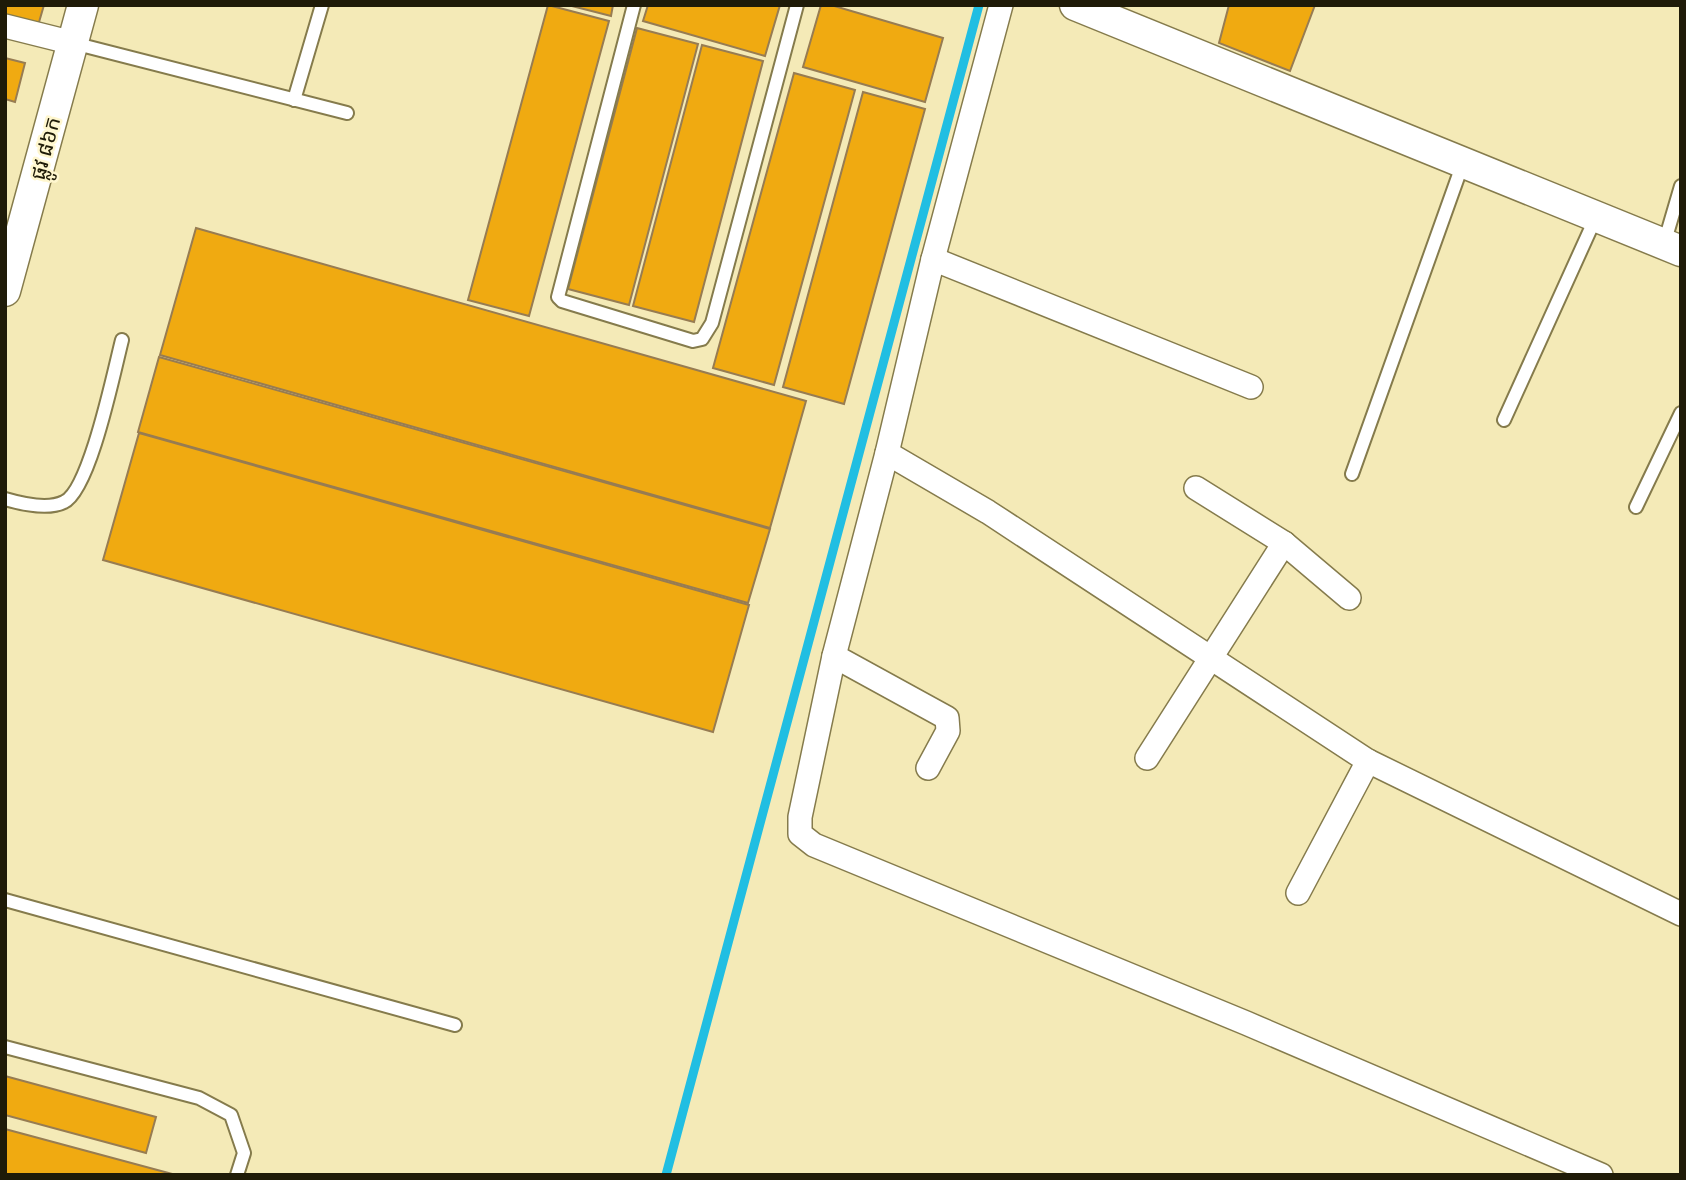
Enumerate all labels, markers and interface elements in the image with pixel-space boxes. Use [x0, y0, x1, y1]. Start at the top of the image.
street label: ផ្លូវ ៨៦ក [24, 114, 72, 184]

